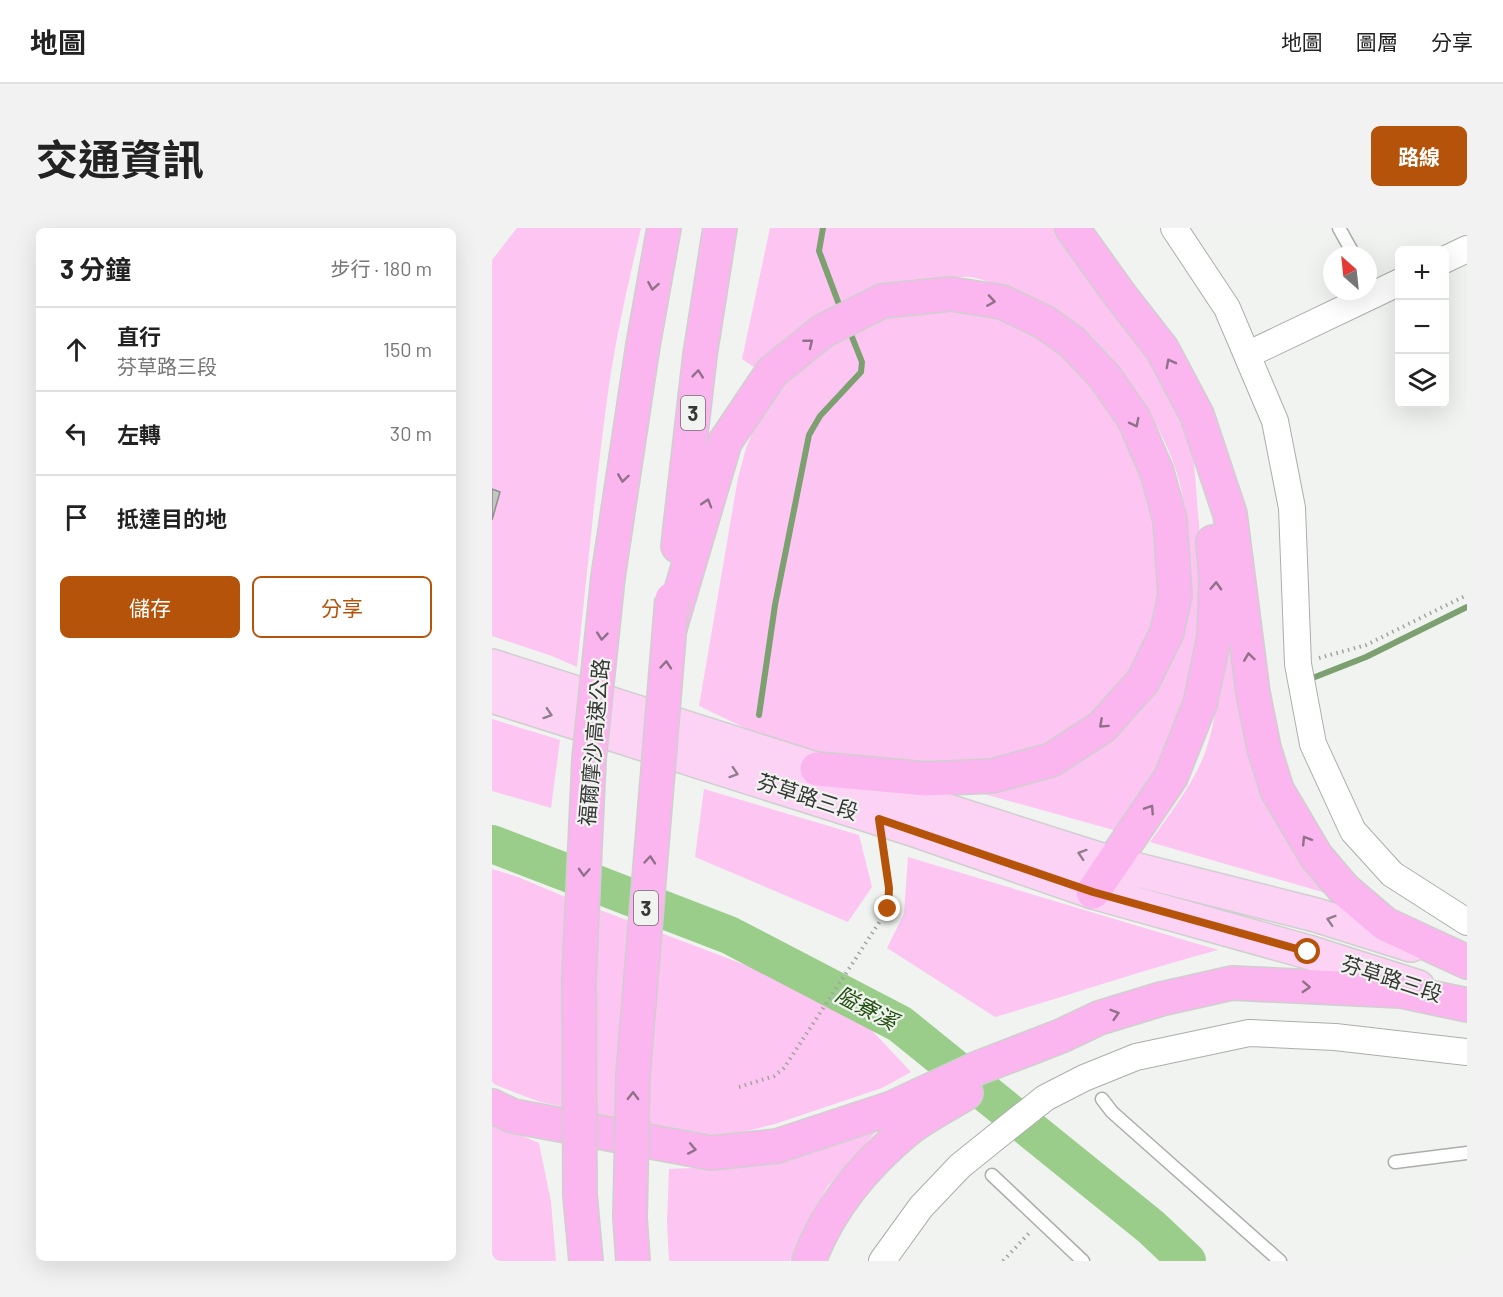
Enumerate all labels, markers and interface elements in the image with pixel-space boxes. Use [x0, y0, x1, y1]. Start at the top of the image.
text: 地圖 [30, 25, 86, 59]
text: 地圖 [1281, 29, 1323, 54]
text: 圖層 [1356, 29, 1398, 54]
text: 分享 [1431, 29, 1473, 54]
button: 路線 [1371, 126, 1467, 186]
text: 交通資訊 [36, 133, 204, 183]
north arrow [1323, 246, 1377, 300]
map controls [1395, 246, 1449, 408]
button: + [1395, 246, 1449, 300]
text: 3 分鐘 [60, 253, 131, 284]
text: 步行 · 180 m [331, 256, 432, 280]
one-way arrow [647, 280, 660, 290]
one-way arrow [987, 294, 996, 306]
button: − [1395, 300, 1449, 354]
text: 直行 [117, 323, 161, 349]
icon: ahead [60, 333, 93, 366]
text: 150 m [383, 337, 432, 361]
one-way arrow [802, 339, 813, 350]
text: 芬草路三段 [117, 354, 217, 378]
button: layers [1395, 354, 1449, 408]
one-way arrow [1165, 359, 1177, 370]
one-way arrow [691, 369, 704, 378]
road number: 3 [681, 396, 705, 430]
icon: left [60, 417, 93, 450]
one-way arrow [1128, 417, 1139, 428]
text: 左轉 [117, 421, 161, 447]
text: 30 m [390, 421, 432, 445]
one-way arrow [618, 474, 630, 483]
one-way arrow [700, 498, 712, 509]
icon: arrive [60, 501, 93, 534]
text: 抵達目的地 [117, 505, 227, 531]
button: 儲存 [60, 576, 240, 638]
button: 分享 [252, 576, 432, 638]
one-way arrow [1210, 581, 1222, 590]
one-way arrow [596, 631, 609, 640]
one-way arrow [1243, 652, 1255, 661]
street label: 福爾摩沙高速公路 [573, 657, 613, 827]
one-way arrow [659, 661, 672, 670]
one-way arrow [542, 707, 553, 719]
one-way arrow [1099, 717, 1110, 728]
one-way arrow [728, 766, 739, 778]
street label: 芬草路三段 [754, 768, 862, 824]
one-way arrow [1143, 805, 1154, 816]
one-way arrow [1302, 836, 1314, 846]
one-way arrow [1077, 849, 1088, 861]
one-way arrow [643, 855, 656, 864]
one-way arrow [577, 867, 590, 876]
road number: 3 [634, 891, 658, 925]
route end [874, 895, 900, 921]
one-way arrow [1326, 915, 1337, 927]
route start [1294, 938, 1320, 964]
street label: 芬草路三段 [1338, 950, 1446, 1006]
water label: 隘寮溪 [832, 980, 905, 1035]
one-way arrow [1301, 980, 1310, 993]
one-way arrow [1109, 1008, 1120, 1021]
one-way arrow [627, 1092, 639, 1101]
one-way arrow [687, 1142, 697, 1155]

